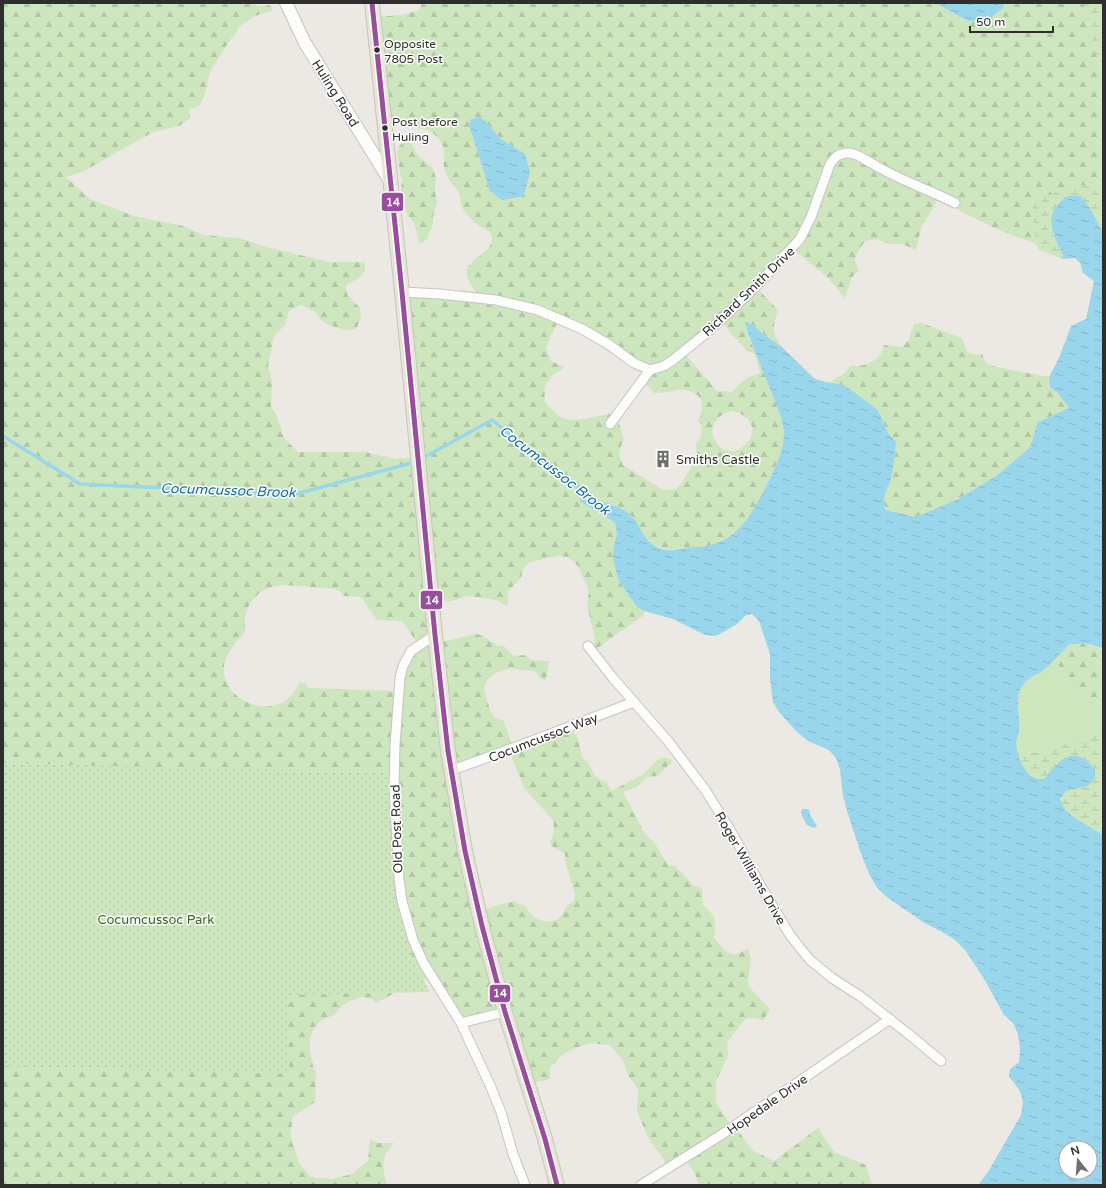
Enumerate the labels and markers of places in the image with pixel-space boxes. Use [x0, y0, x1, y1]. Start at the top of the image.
place label: Opposite 7805 Post [384, 37, 443, 66]
marker: Opposite 7805 Post [372, 45, 382, 55]
place label: Post before Huling [392, 115, 458, 144]
marker: Post before Huling [380, 123, 390, 133]
building icon: Smiths Castle [653, 449, 673, 469]
place label: Smiths Castle [676, 452, 760, 468]

